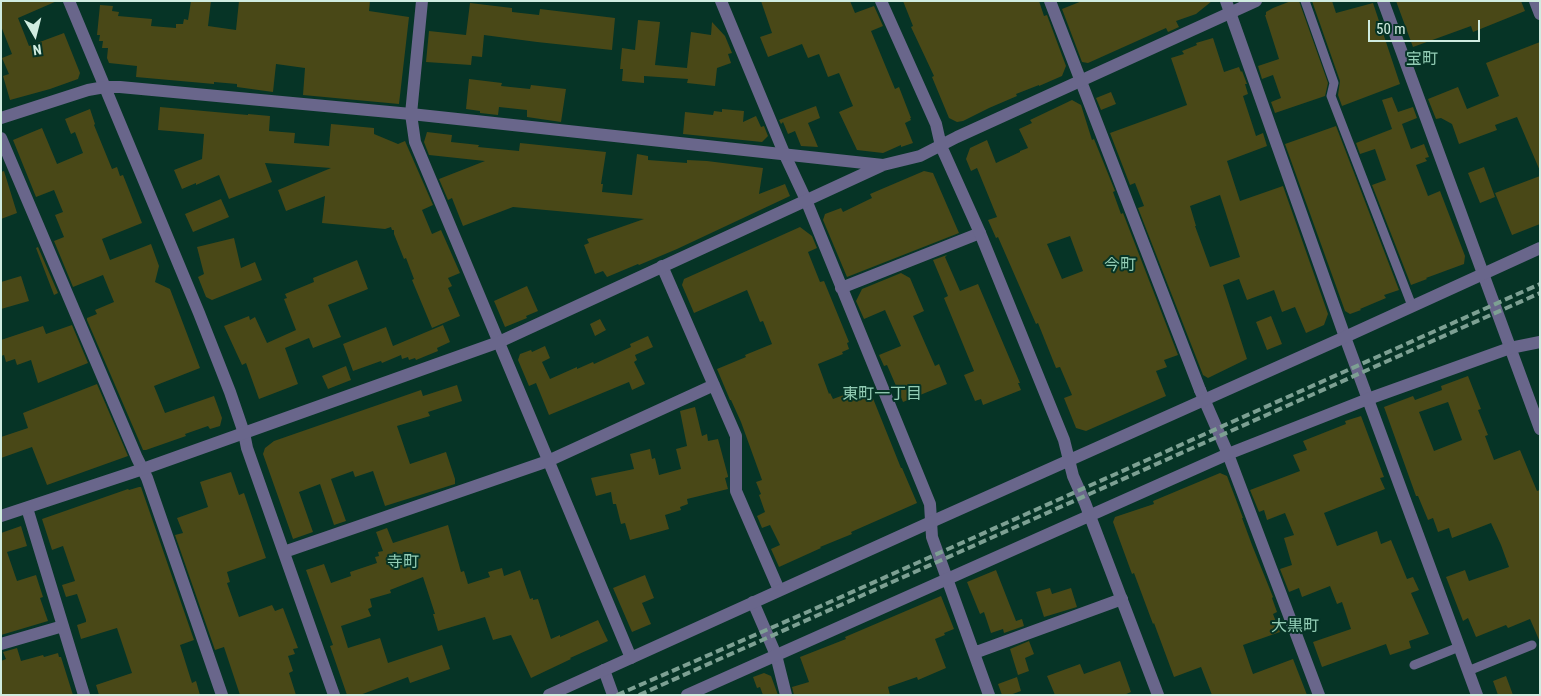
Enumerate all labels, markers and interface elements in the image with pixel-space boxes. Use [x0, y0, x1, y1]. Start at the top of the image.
north arrow [10, 10, 60, 60]
scale bar [1371, 10, 1484, 42]
text: 50 m [1376, 20, 1406, 38]
text: N [32, 41, 42, 58]
district label: 宝町 [1406, 50, 1438, 70]
district label: 今町 [1104, 256, 1136, 276]
district label: 東町一丁目 [842, 385, 922, 405]
district label: 寺町 [387, 553, 419, 573]
district label: 大黒町 [1271, 617, 1319, 637]

